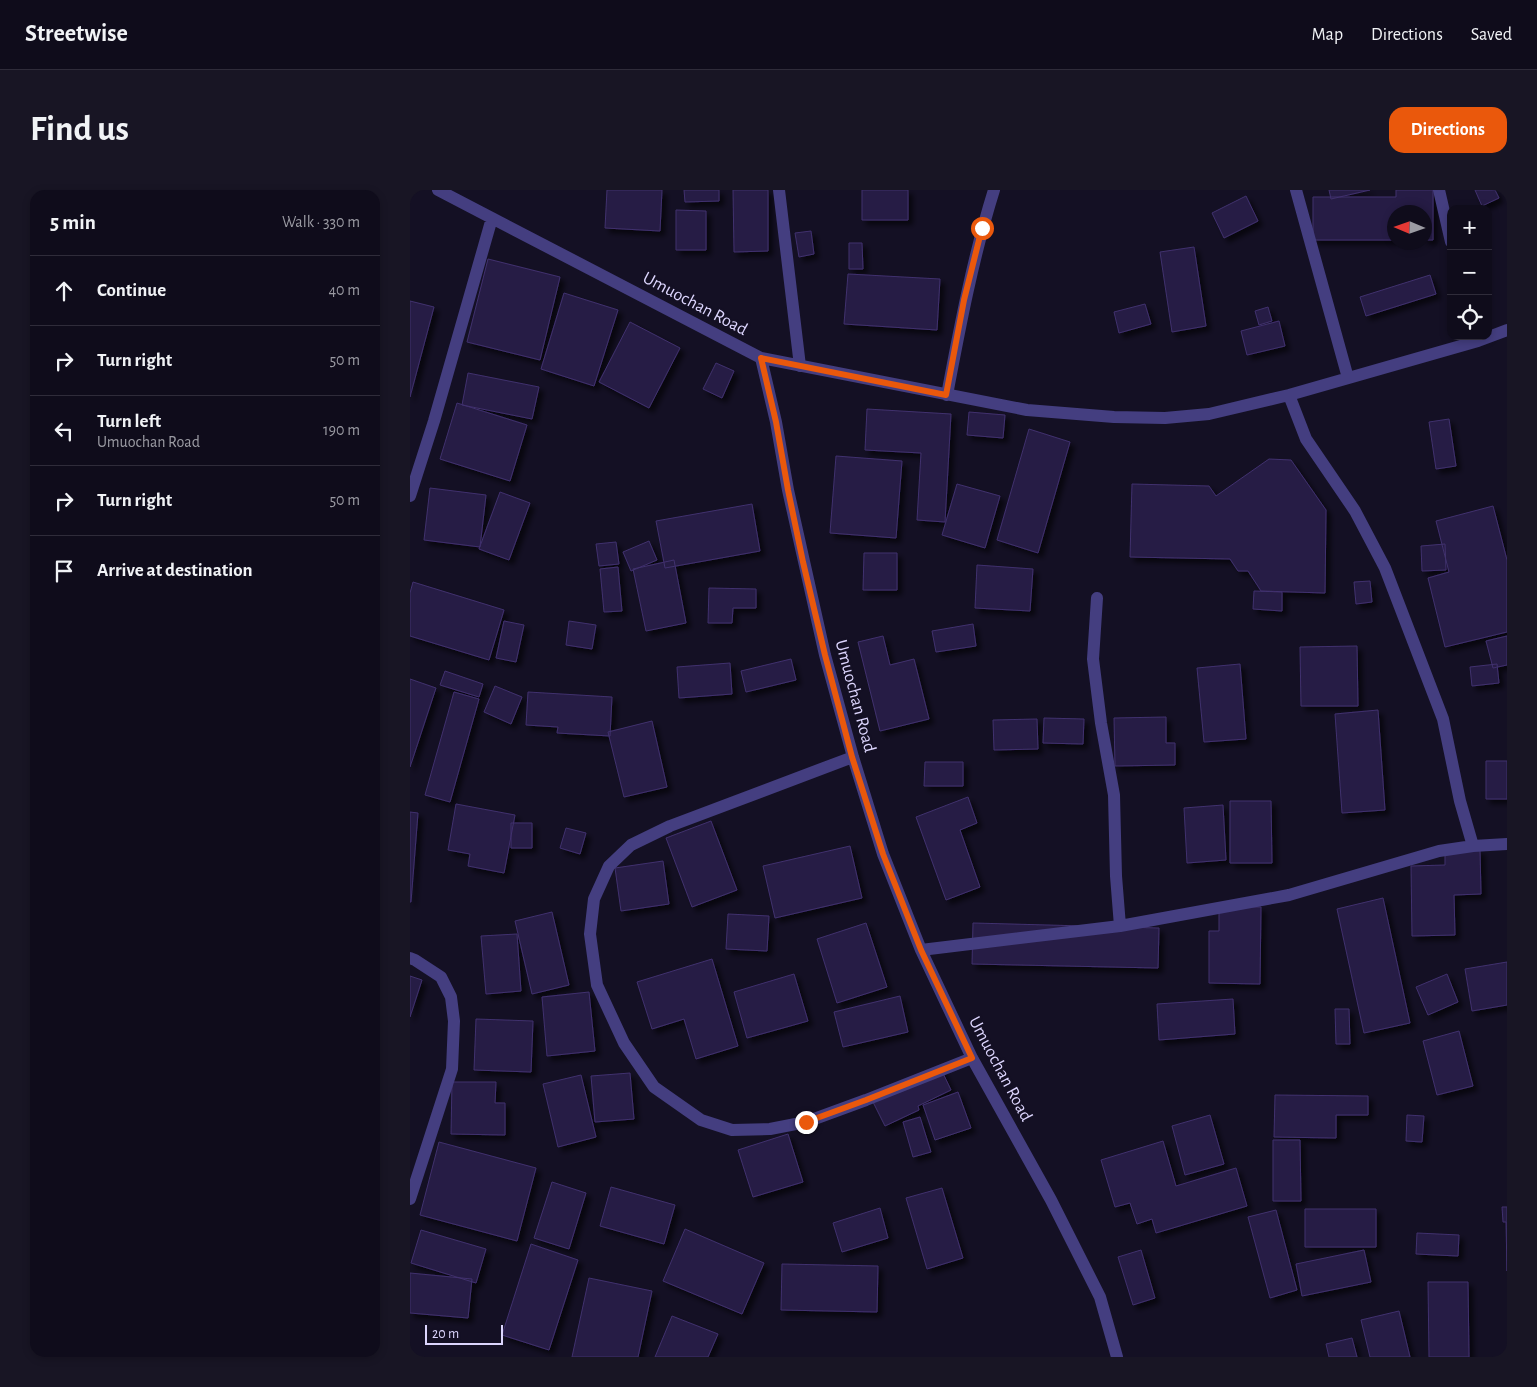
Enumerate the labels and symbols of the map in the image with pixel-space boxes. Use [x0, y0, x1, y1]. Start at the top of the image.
north arrow [1387, 205, 1432, 250]
route start [971, 217, 994, 240]
street label: Umuochan Road [640, 269, 750, 339]
street label: Umuochan Road [831, 638, 879, 754]
street label: Umuochan Road [965, 1014, 1035, 1124]
route end [795, 1111, 818, 1134]
scale bar [425, 1322, 502, 1345]

